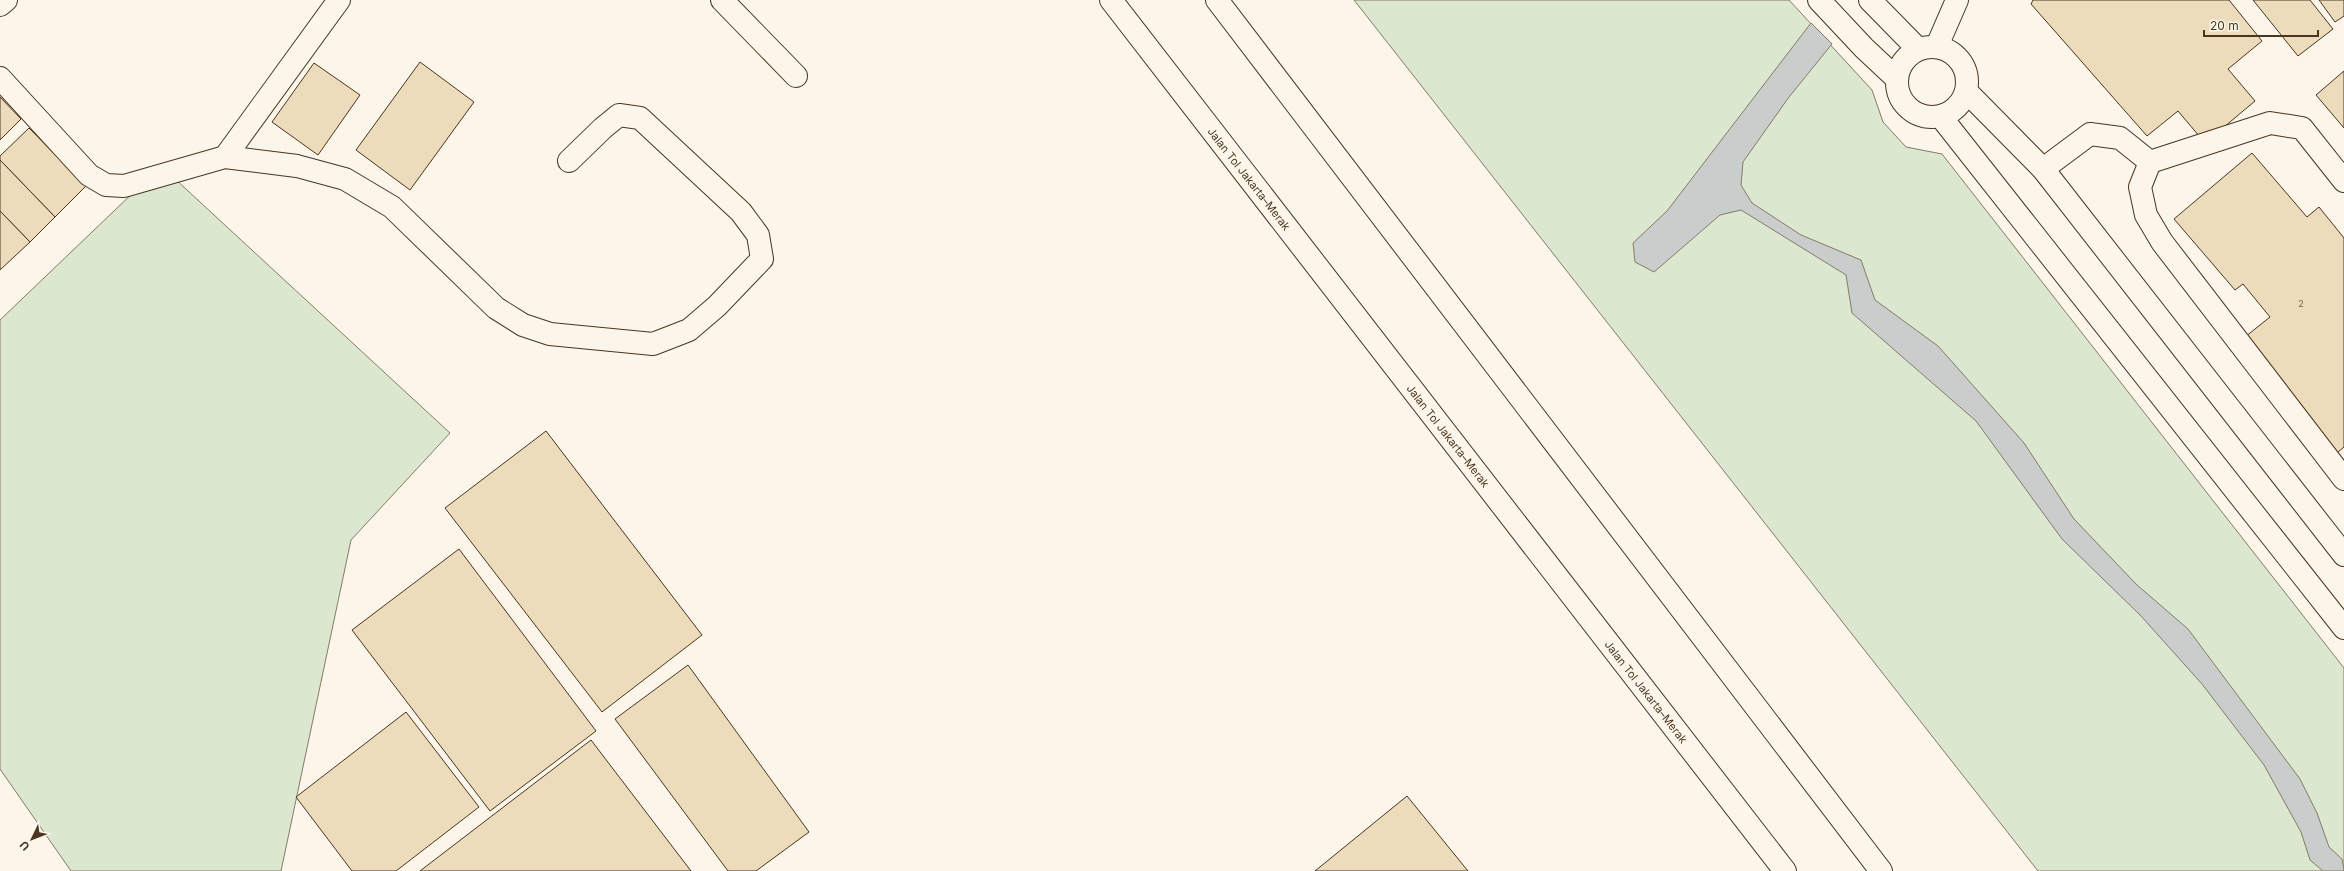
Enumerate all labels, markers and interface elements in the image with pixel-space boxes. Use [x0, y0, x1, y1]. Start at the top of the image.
scale bar [2204, 12, 2318, 38]
text: 20 m [2210, 18, 2239, 33]
street label: Jalan Tol Jakarta–Merak [1205, 125, 1293, 233]
house number: 2 [2298, 298, 2304, 309]
street label: Jalan Tol Jakarta–Merak [1404, 382, 1492, 490]
street label: Jalan Tol Jakarta–Merak [1602, 638, 1690, 746]
north arrow [12, 819, 52, 859]
text: U [17, 838, 33, 854]

